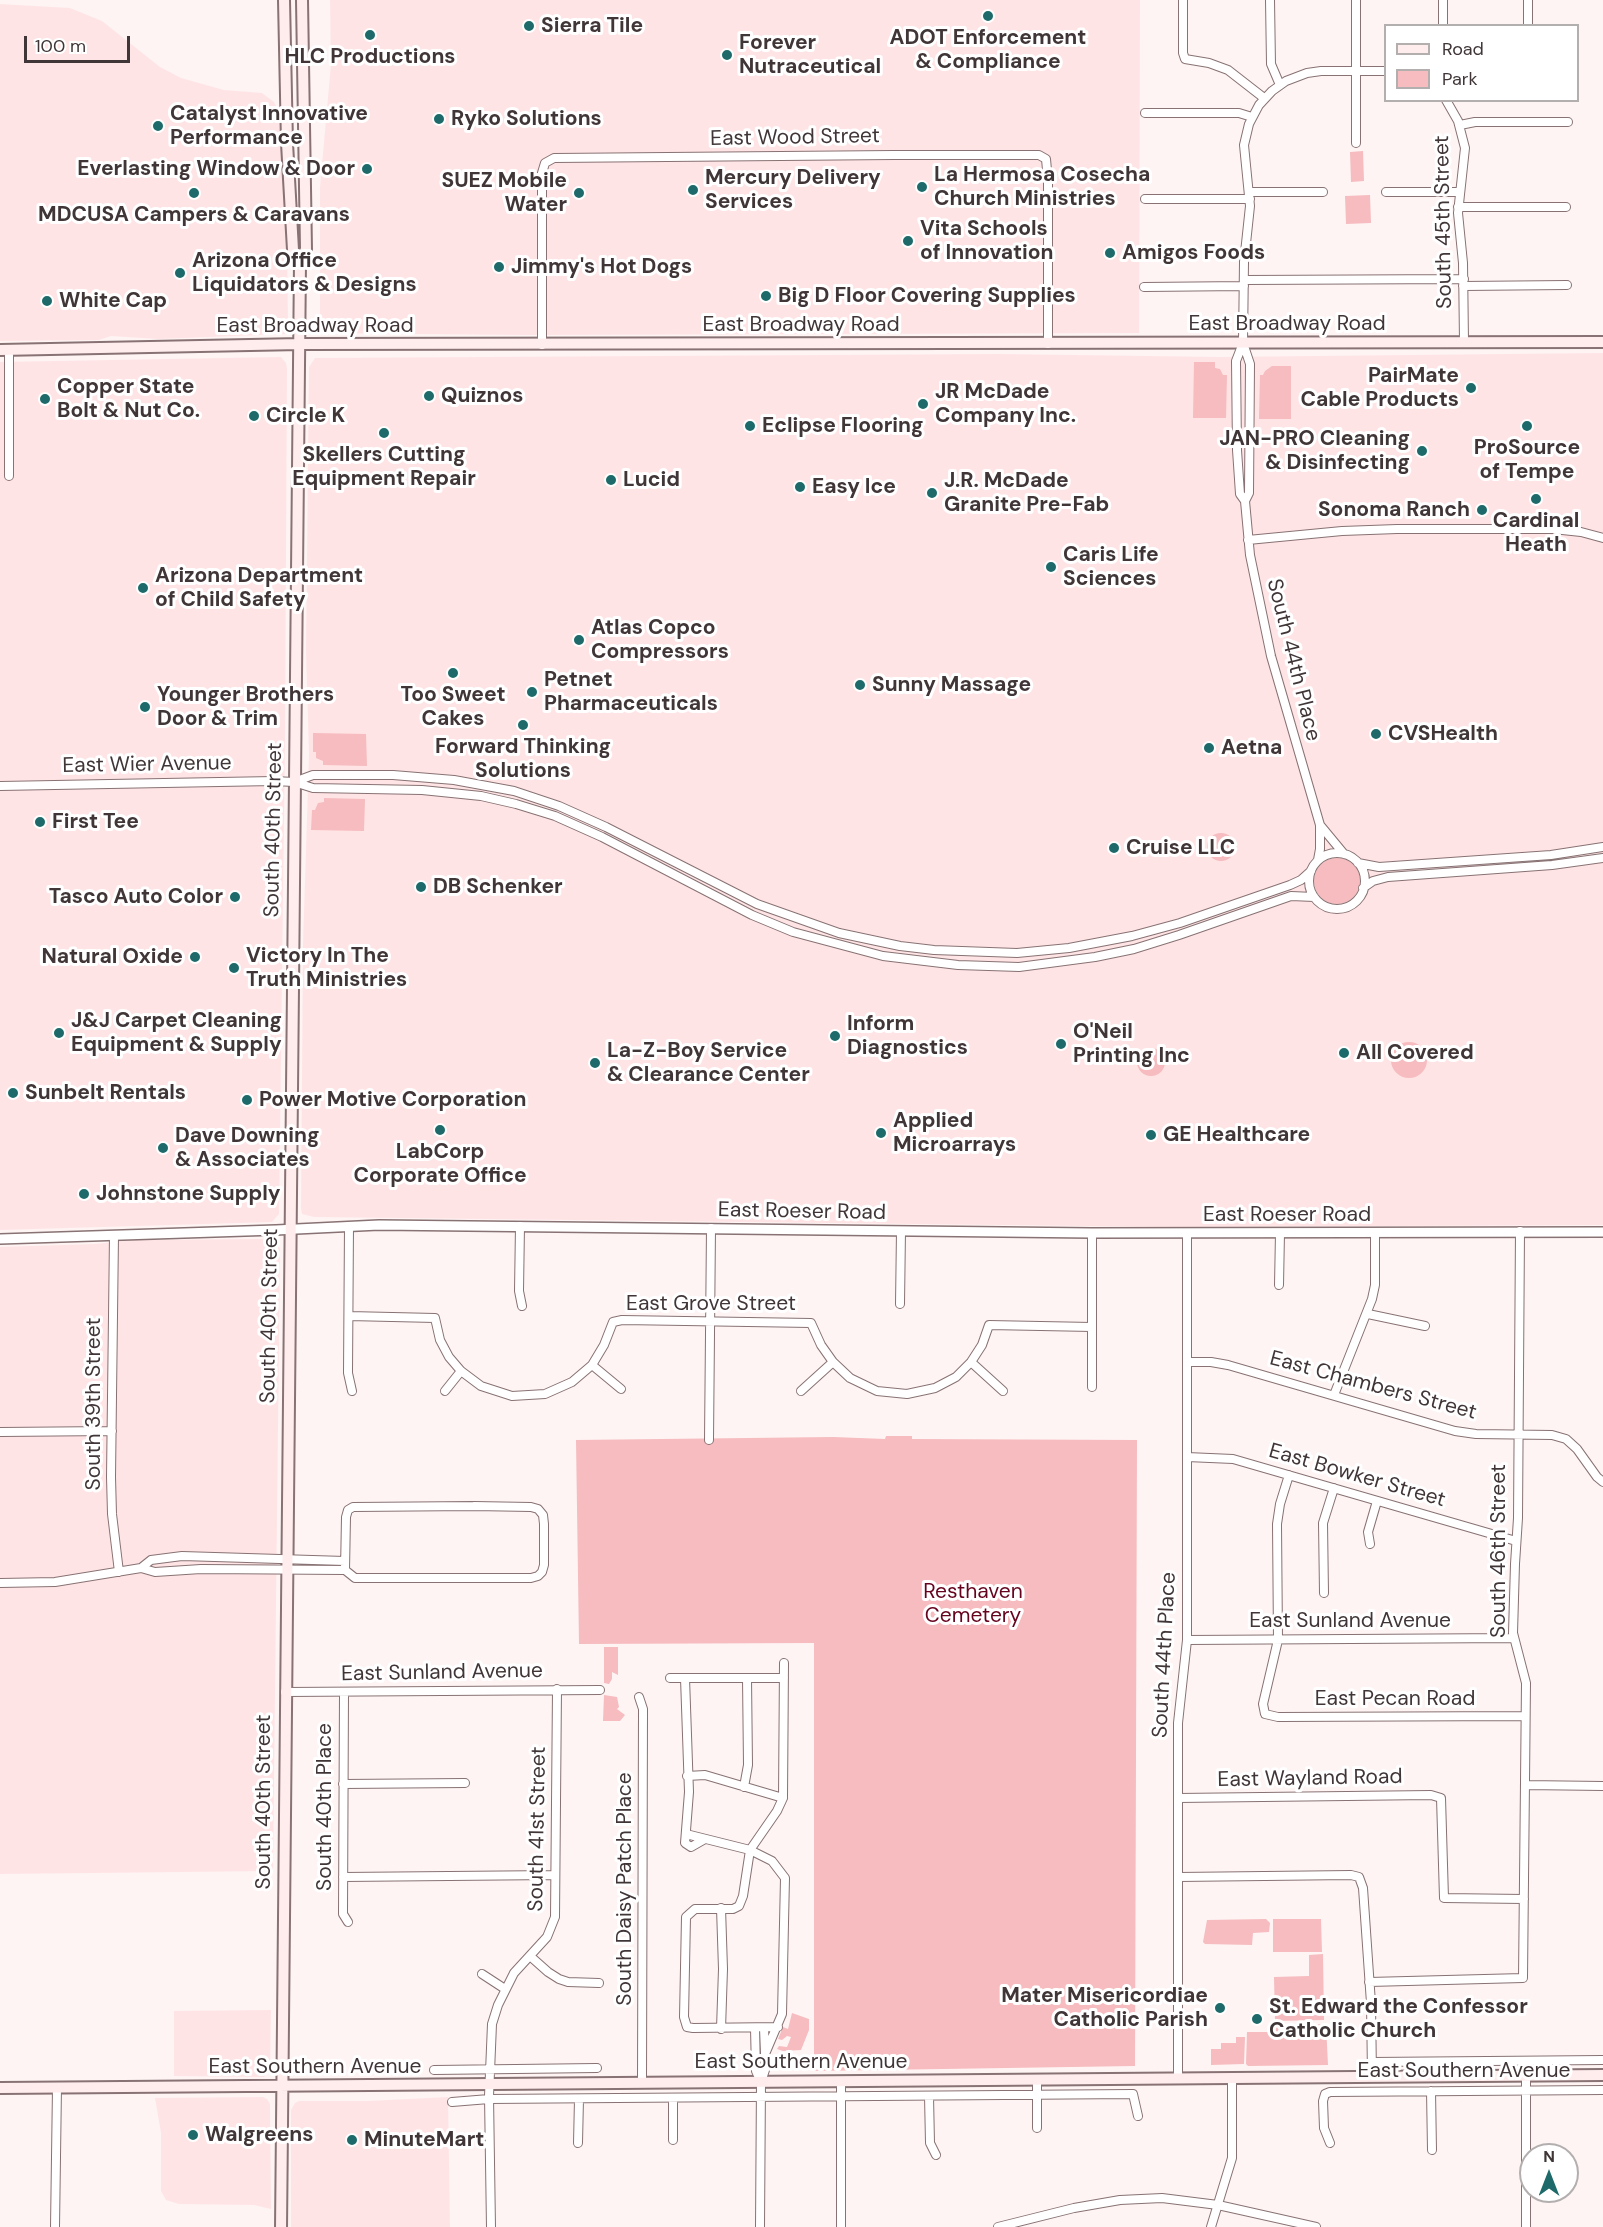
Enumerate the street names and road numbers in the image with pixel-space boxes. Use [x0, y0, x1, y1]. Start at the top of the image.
street label: East Wood Street [710, 124, 880, 152]
street label: South 45th Street [1430, 135, 1458, 309]
street label: East Broadway Road [1188, 311, 1386, 337]
street label: East Broadway Road [702, 312, 900, 338]
street label: East Broadway Road [216, 313, 414, 339]
street label: South 44th Place [1261, 576, 1325, 744]
street label: South 40th Street [260, 742, 288, 918]
street label: East Wier Avenue [62, 751, 232, 779]
street label: East Roeser Road [718, 1198, 886, 1226]
street label: East Roeser Road [1203, 1202, 1371, 1228]
street label: South 40th Street [256, 1228, 284, 1404]
street label: East Grove Street [626, 1291, 796, 1317]
street label: South 39th Street [81, 1318, 107, 1490]
street label: East Chambers Street [1267, 1346, 1479, 1426]
street label: East Bowker Street [1266, 1439, 1448, 1513]
street label: South 46th Street [1486, 1464, 1512, 1638]
street label: South 44th Place [1148, 1571, 1182, 1739]
street label: East Sunland Avenue [1249, 1608, 1451, 1634]
street label: East Sunland Avenue [341, 1659, 543, 1687]
street label: East Pecan Road [1315, 1686, 1475, 1712]
street label: South 40th Street [251, 1714, 277, 1890]
street label: South 40th Place [312, 1723, 338, 1891]
street label: South 41st Street [524, 1746, 552, 1912]
street label: East Wayland Road [1217, 1765, 1403, 1793]
street label: South Daisy Patch Place [612, 1772, 638, 2006]
street label: East Southern Avenue [695, 2049, 907, 2075]
street label: East Southern Avenue [209, 2054, 421, 2080]
street label: East Southern Avenue [1358, 2058, 1570, 2084]

